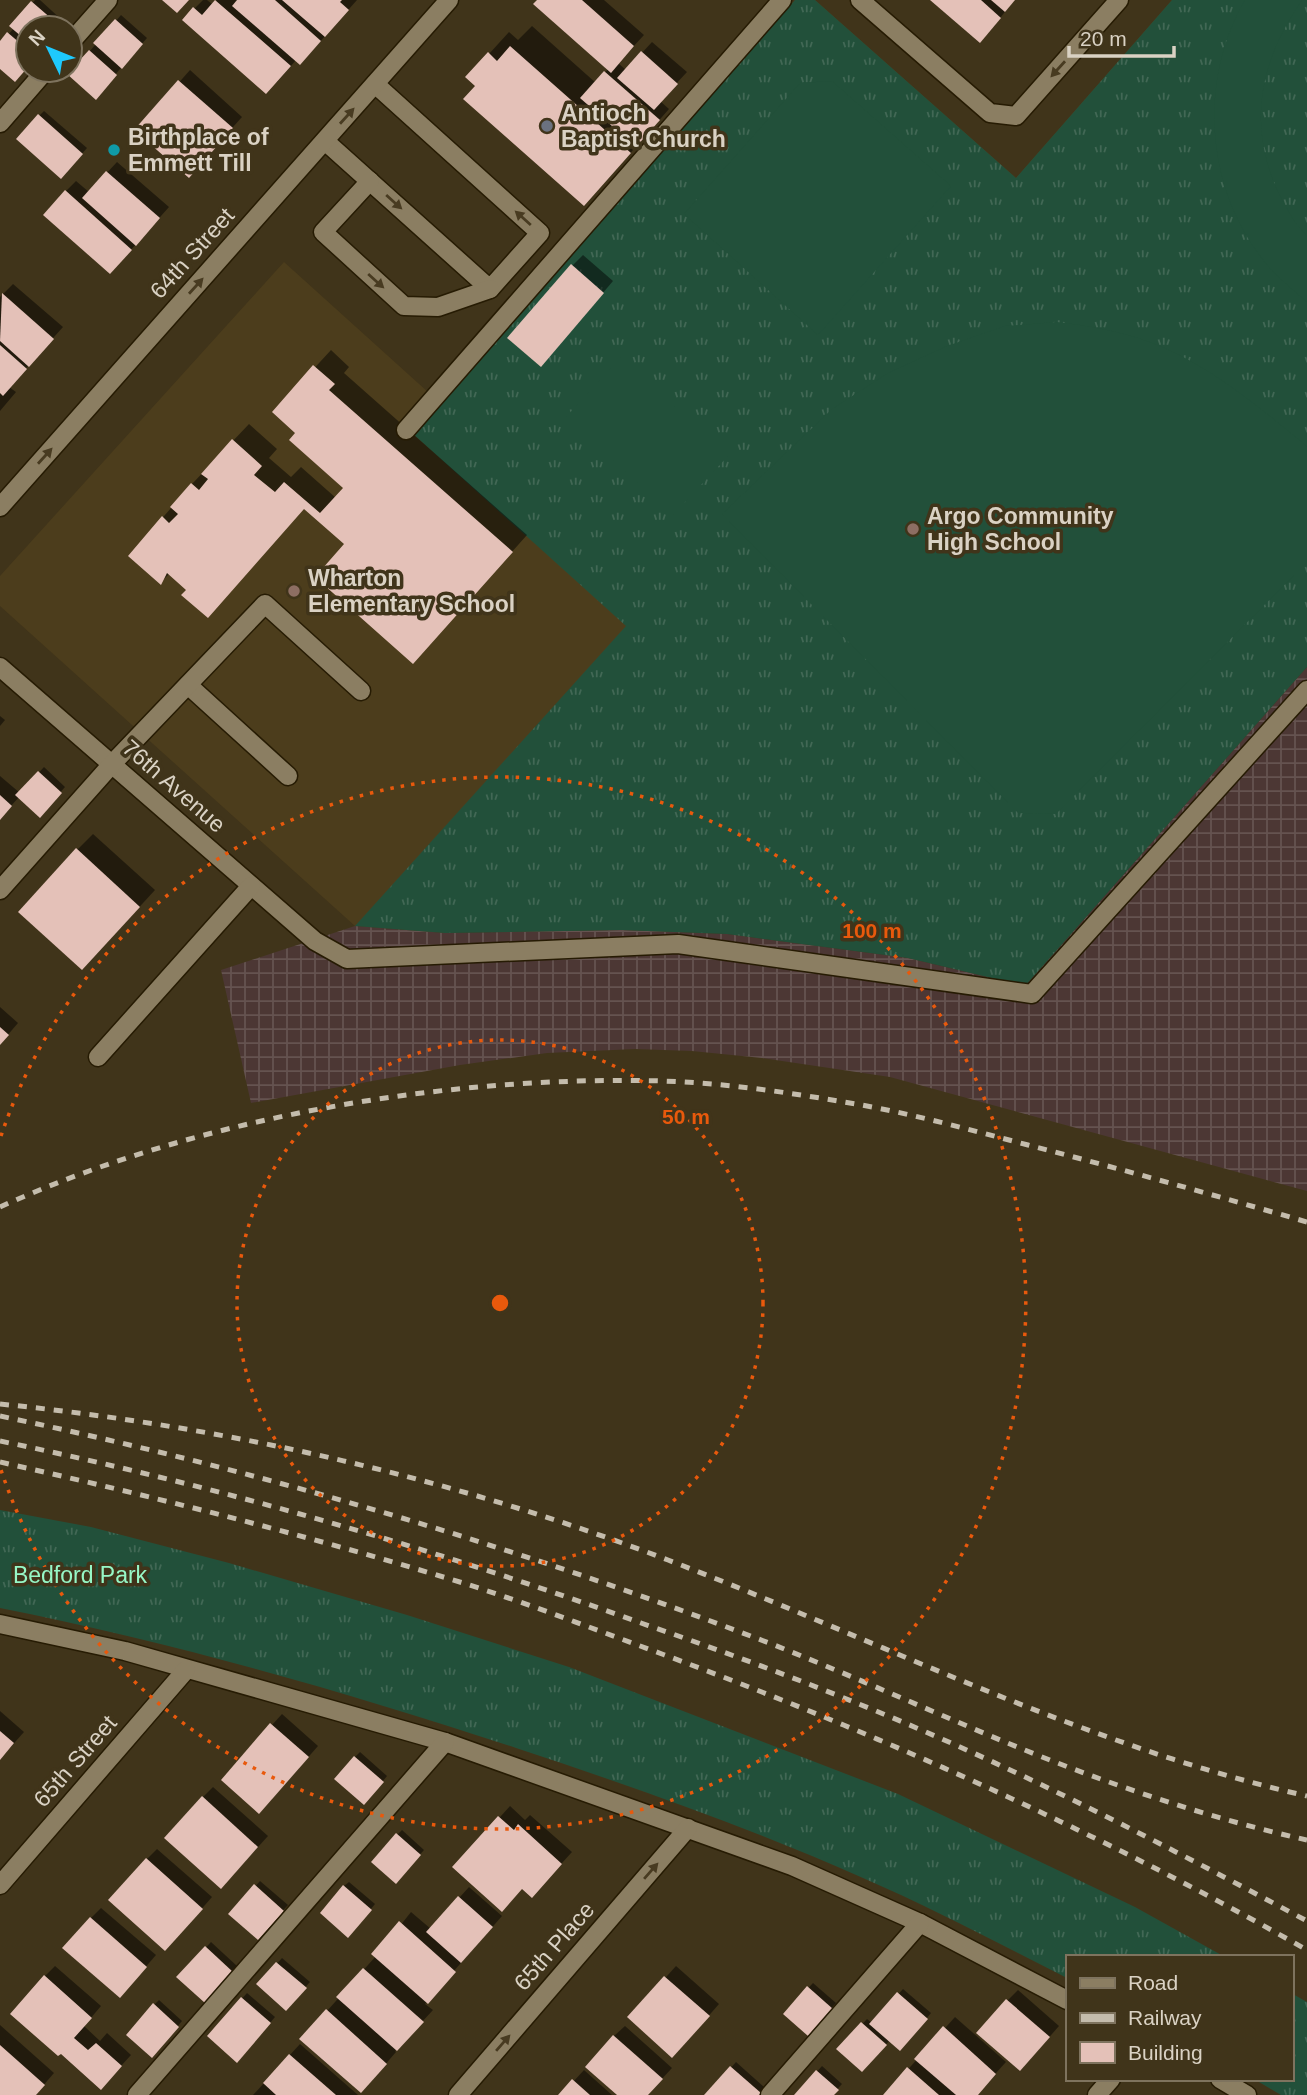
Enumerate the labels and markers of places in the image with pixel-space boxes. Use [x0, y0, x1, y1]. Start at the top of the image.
place label: Antioch Baptist Church [561, 100, 726, 152]
marker: Antioch Baptist Church [539, 118, 555, 134]
place label: Birthplace of Emmett Till [128, 124, 269, 176]
marker: Birthplace of Emmett Till [106, 142, 122, 158]
place label: Argo Community High School [927, 503, 1114, 555]
marker: Argo Community High School [905, 521, 921, 537]
place label: Wharton Elementary School [308, 565, 515, 617]
marker: Wharton Elementary School [286, 583, 302, 599]
centre of rings [488, 1291, 512, 1315]

